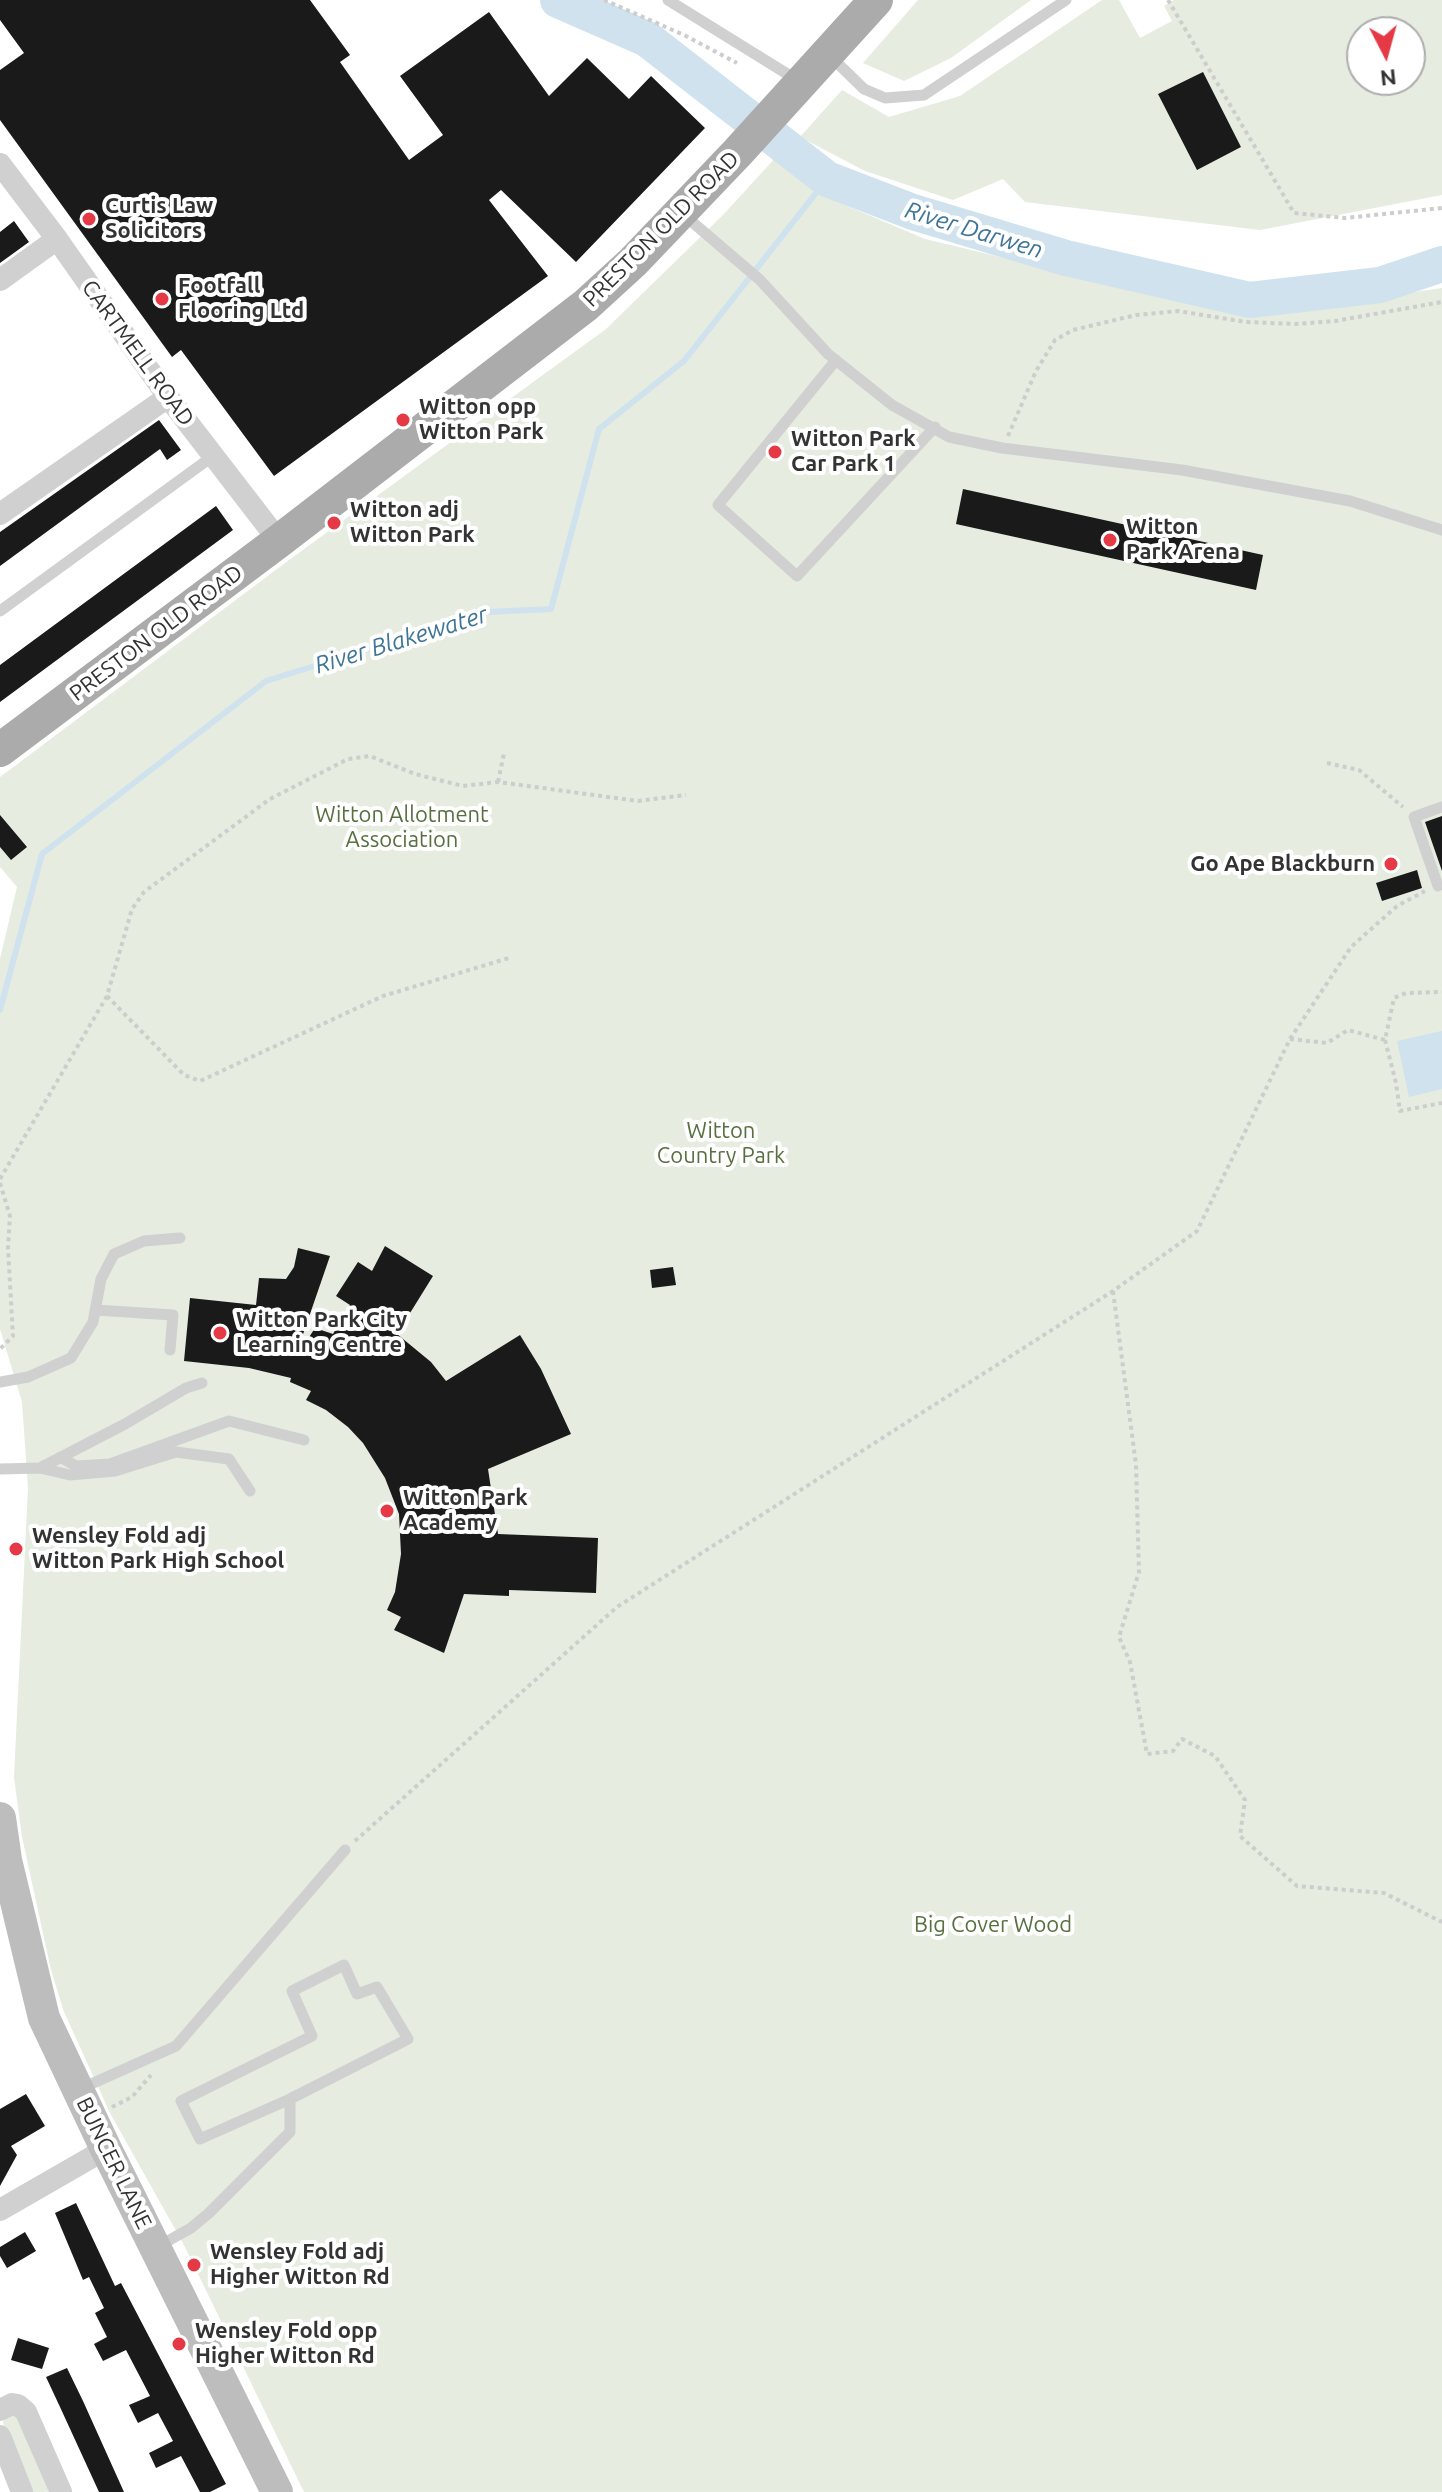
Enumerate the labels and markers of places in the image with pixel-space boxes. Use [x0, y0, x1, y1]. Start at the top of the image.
place label: Curtis Law Solicitors [105, 193, 213, 244]
marker: Curtis Law Solicitors [80, 210, 98, 228]
place label: Footfall Flooring Ltd [178, 273, 304, 324]
marker: Footfall Flooring Ltd [153, 290, 171, 308]
place label: Witton opp Witton Park [419, 394, 544, 446]
marker: Witton opp Witton Park [394, 411, 412, 429]
place label: Witton Park Car Park 1 [791, 426, 916, 478]
marker: Witton Park Car Park 1 [766, 443, 784, 461]
place label: Witton adj Witton Park [350, 497, 475, 548]
marker: Witton adj Witton Park [325, 514, 343, 532]
place label: Witton Park Arena [1126, 514, 1240, 566]
marker: Witton Park Arena [1101, 531, 1119, 549]
place label: Go Ape Blackburn [1190, 851, 1375, 877]
marker: Go Ape Blackburn [1382, 855, 1400, 873]
place label: Witton Park City Learning Centre [236, 1307, 407, 1358]
marker: Witton Park City Learning Centre [211, 1324, 229, 1342]
place label: Witton Park Academy [403, 1485, 528, 1536]
marker: Witton Park Academy [378, 1502, 396, 1520]
place label: Wensley Fold adj Witton Park High School [32, 1523, 284, 1574]
marker: Wensley Fold adj Witton Park High School [7, 1540, 25, 1558]
place label: Wensley Fold adj Higher Witton Rd [210, 2239, 390, 2290]
marker: Wensley Fold adj Higher Witton Rd [185, 2256, 203, 2274]
place label: Wensley Fold opp Higher Witton Rd [195, 2318, 377, 2370]
marker: Wensley Fold opp Higher Witton Rd [170, 2335, 188, 2353]

